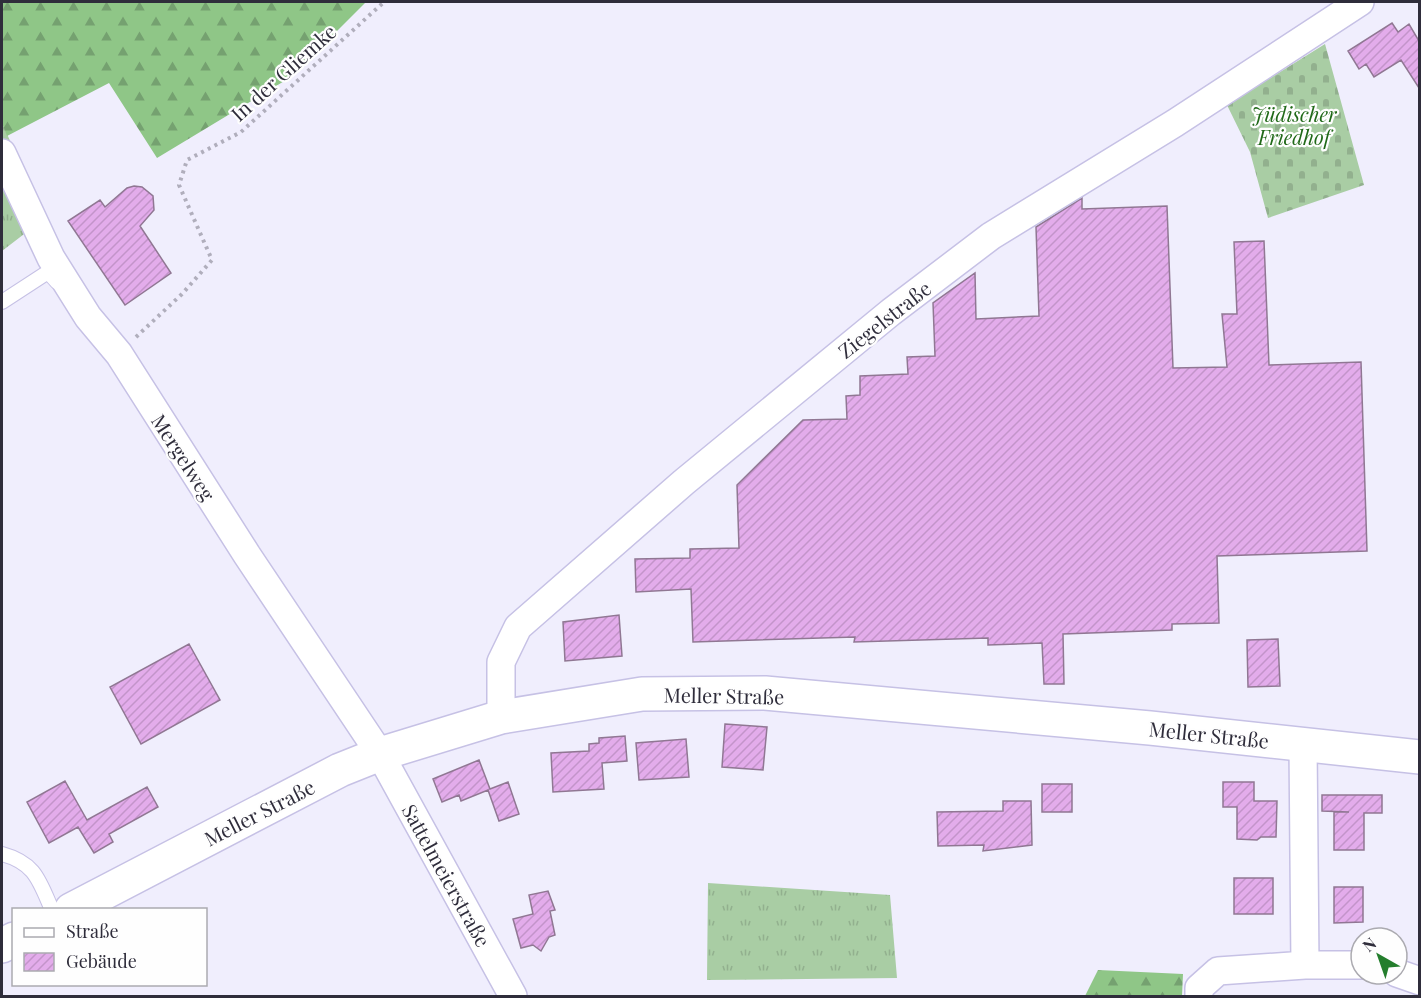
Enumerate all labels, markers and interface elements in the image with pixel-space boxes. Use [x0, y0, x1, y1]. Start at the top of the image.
street label: In der Gliemke [225, 18, 341, 126]
park label: Jüdischer Friedhof [1251, 100, 1338, 150]
street label: Ziegelstraße [832, 274, 936, 364]
street label: Mergelweg [146, 408, 222, 506]
street label: Meller Straße [664, 680, 784, 710]
street label: Meller Straße [1148, 714, 1270, 754]
street label: Meller Straße [199, 773, 319, 851]
street label: Sattelmeierstraße [397, 799, 497, 951]
legend [12, 908, 207, 986]
text: Straße [66, 919, 119, 943]
north arrow [1349, 926, 1409, 986]
text: N [1358, 932, 1381, 956]
text: Gebäude [66, 949, 137, 973]

